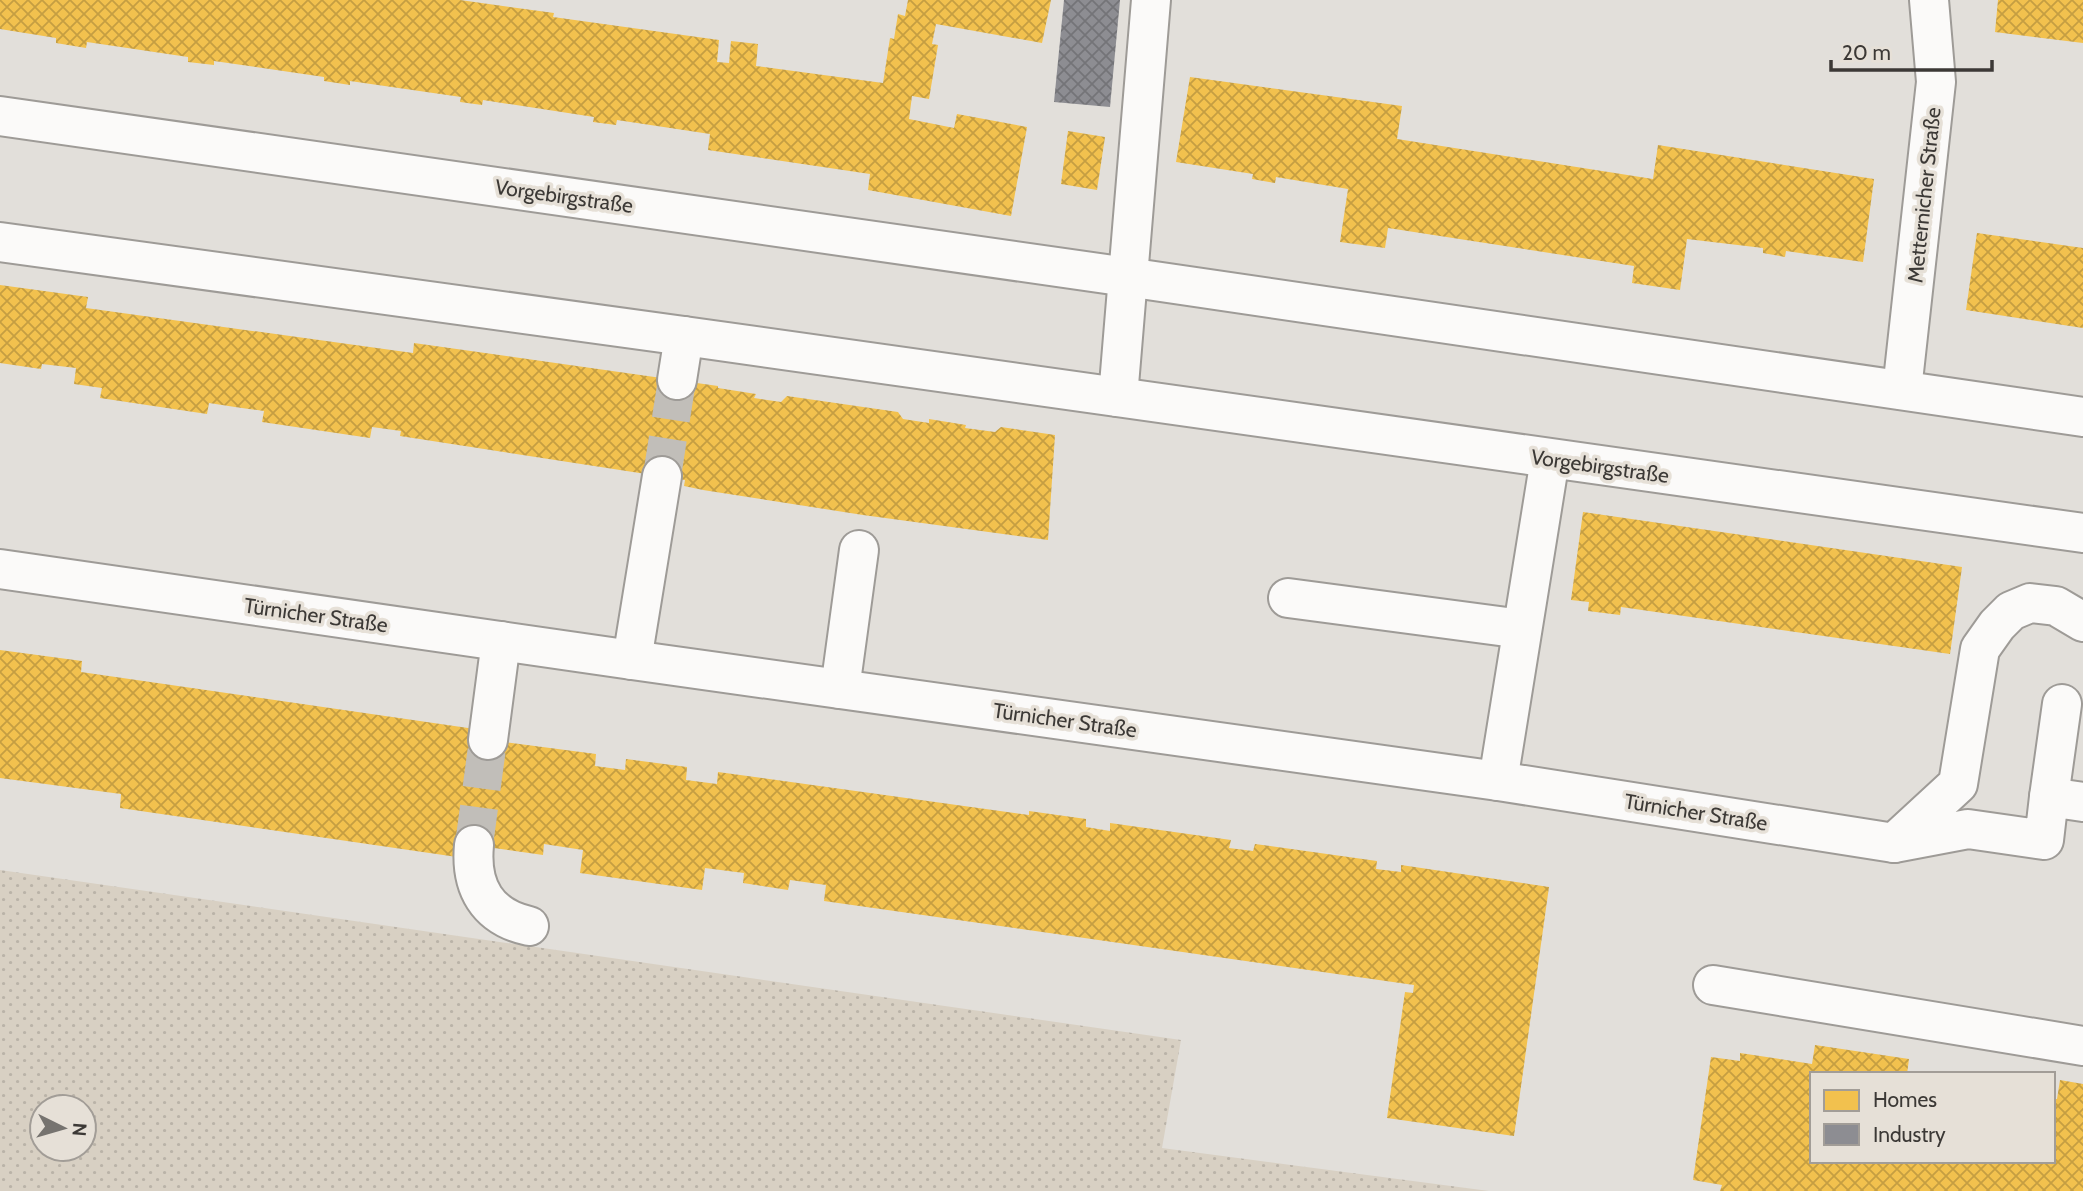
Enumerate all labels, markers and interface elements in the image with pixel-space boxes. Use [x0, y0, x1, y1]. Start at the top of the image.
scale bar [1831, 28, 1992, 72]
text: 20 m [1842, 40, 1891, 65]
street label: Metternicher Straße [1902, 106, 1946, 284]
street label: Vorgebirgstraße [493, 174, 635, 218]
street label: Vorgebirgstraße [1529, 444, 1671, 488]
street label: Türnicher Straße [243, 593, 390, 637]
street label: Türnicher Straße [992, 698, 1139, 742]
street label: Türnicher Straße [1623, 788, 1770, 836]
legend [1810, 1072, 2055, 1163]
text: Homes [1873, 1087, 1937, 1112]
north arrow [28, 1093, 98, 1163]
text: N [67, 1122, 91, 1137]
text: Industry [1873, 1122, 1946, 1147]

